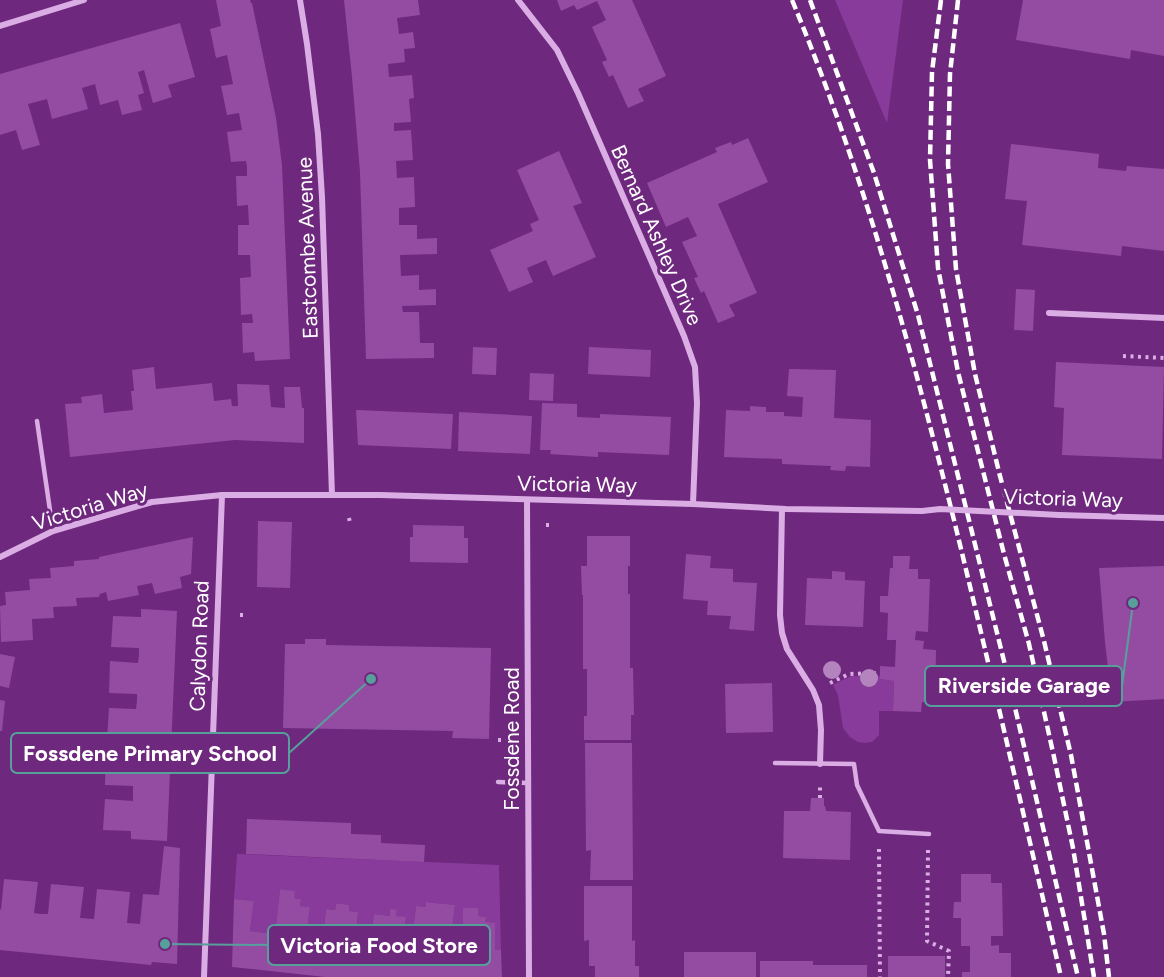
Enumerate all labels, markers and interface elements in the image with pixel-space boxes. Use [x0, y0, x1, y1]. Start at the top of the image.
street label: Bernard Ashley Drive [606, 141, 708, 329]
street label: Eastcombe Avenue [291, 157, 323, 339]
street label: Victoria Way [517, 470, 637, 498]
street label: Victoria Way [29, 477, 151, 535]
street label: Victoria Way [1003, 483, 1123, 513]
street label: Calydon Road [184, 580, 214, 712]
callout: Riverside Garage [925, 666, 1122, 706]
street label: Fossdene Road [499, 667, 524, 811]
text: Riverside Garage [938, 672, 1110, 699]
callout: Fossdene Primary School [11, 733, 289, 773]
text: Fossdene Primary School [23, 740, 277, 767]
callout: Victoria Food Store [268, 925, 490, 965]
text: Victoria Food Store [280, 932, 478, 959]

